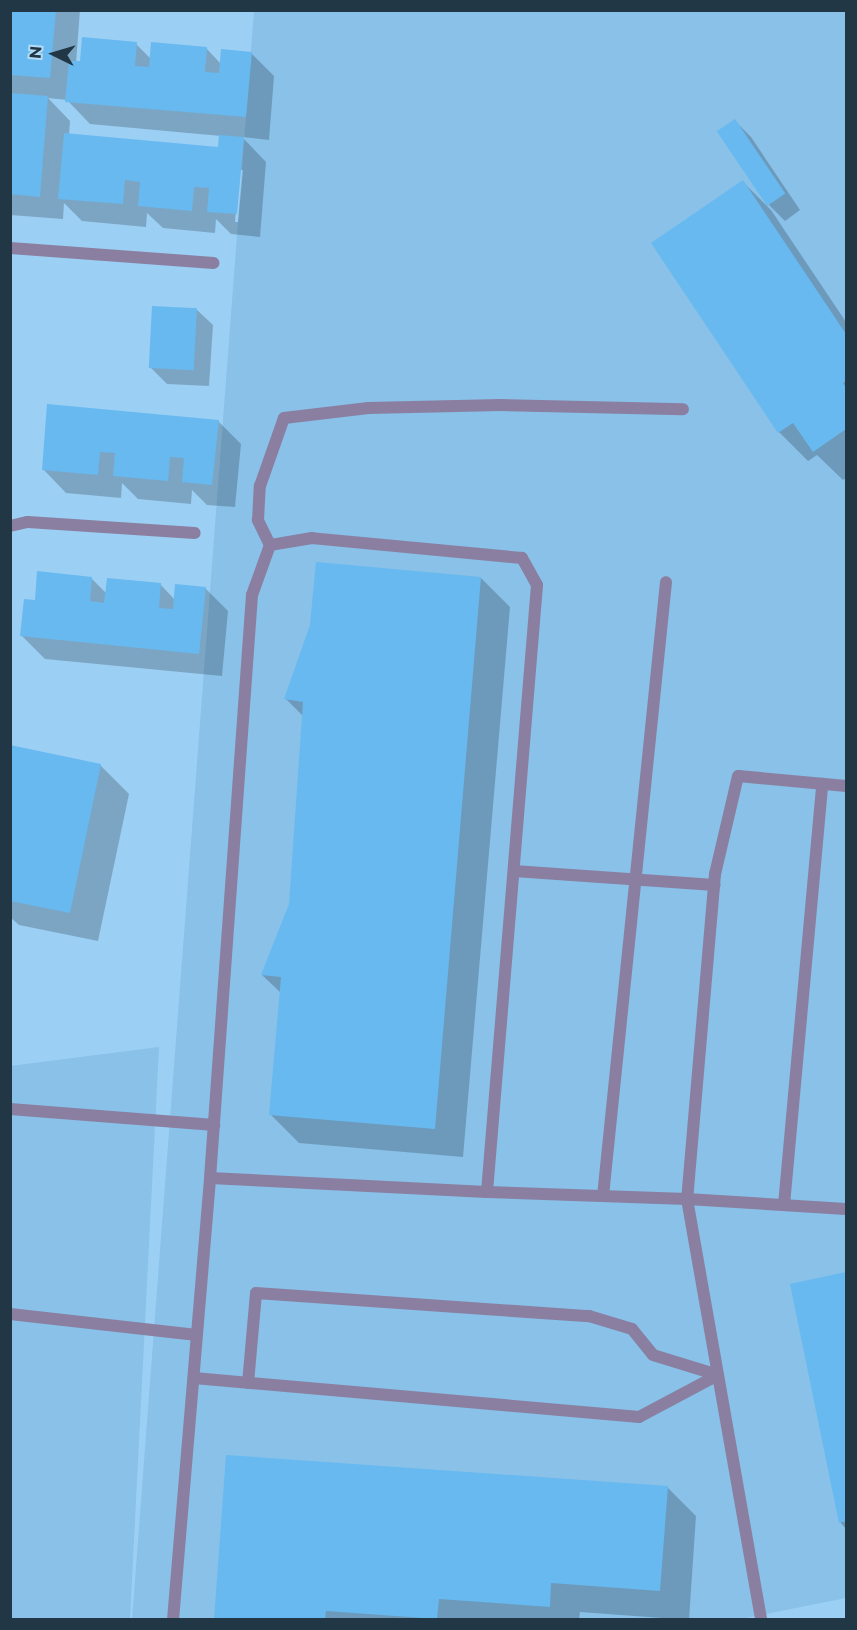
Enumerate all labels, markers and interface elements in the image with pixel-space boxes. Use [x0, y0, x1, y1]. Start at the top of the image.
north arrow [24, 24, 84, 84]
text: N [26, 45, 46, 60]

